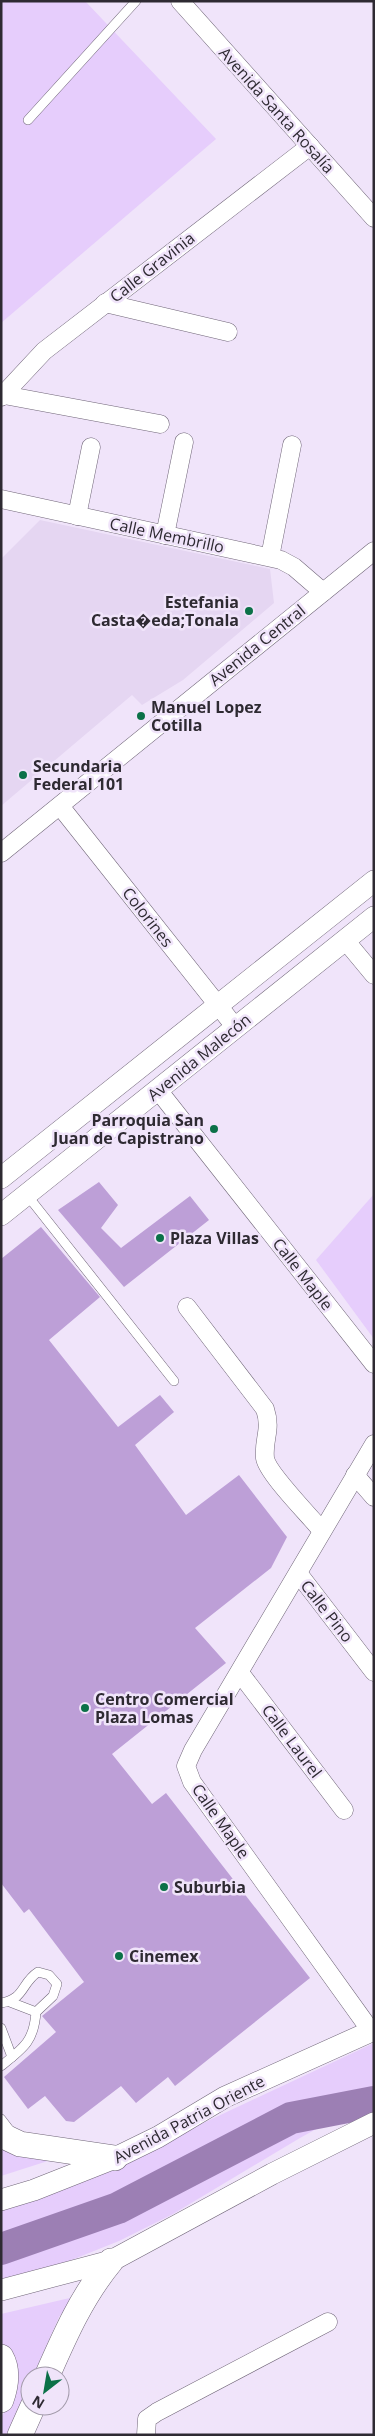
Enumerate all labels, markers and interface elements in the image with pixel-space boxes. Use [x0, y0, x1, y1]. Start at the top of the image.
street label: Avenida Santa Rosalía [214, 42, 340, 178]
street label: Calle Gravinia [105, 227, 199, 307]
street label: Calle Membrillo [108, 512, 226, 558]
place label: Estefania Casta�eda;Tonala [91, 591, 239, 631]
street label: Avenida Central [204, 599, 310, 691]
marker: Estefania Casta�eda;Tonala [243, 605, 255, 617]
place label: Manuel Lopez Cotilla [151, 696, 262, 736]
marker: Manuel Lopez Cotilla [135, 710, 147, 722]
place label: Secundaria Federal 101 [33, 755, 124, 795]
marker: Secundaria Federal 101 [17, 769, 29, 781]
street label: Colorines [118, 882, 178, 952]
street label: Avenida Malecón [143, 1008, 255, 1106]
place label: Parroquia San Juan de Capistrano [51, 1109, 204, 1149]
marker: Parroquia San Juan de Capistrano [208, 1123, 220, 1135]
place label: Plaza Villas [170, 1227, 259, 1249]
marker: Plaza Villas [154, 1232, 166, 1244]
street label: Calle Maple [268, 1233, 338, 1315]
street label: Calle Pino [296, 1575, 358, 1647]
place label: Centro Comercial Plaza Lomas [95, 1688, 234, 1728]
street label: Calle Laurel [257, 1700, 327, 1782]
marker: Centro Comercial Plaza Lomas [79, 1702, 91, 1714]
street label: Calle Maple [187, 1779, 255, 1863]
place label: Suburbia [174, 1876, 246, 1898]
marker: Suburbia [158, 1881, 170, 1893]
place label: Cinemex [129, 1945, 199, 1967]
marker: Cinemex [113, 1950, 125, 1962]
street label: Avenida Patria Oriente [110, 2070, 268, 2168]
north arrow [20, 2366, 70, 2416]
text: N [28, 2391, 48, 2414]

